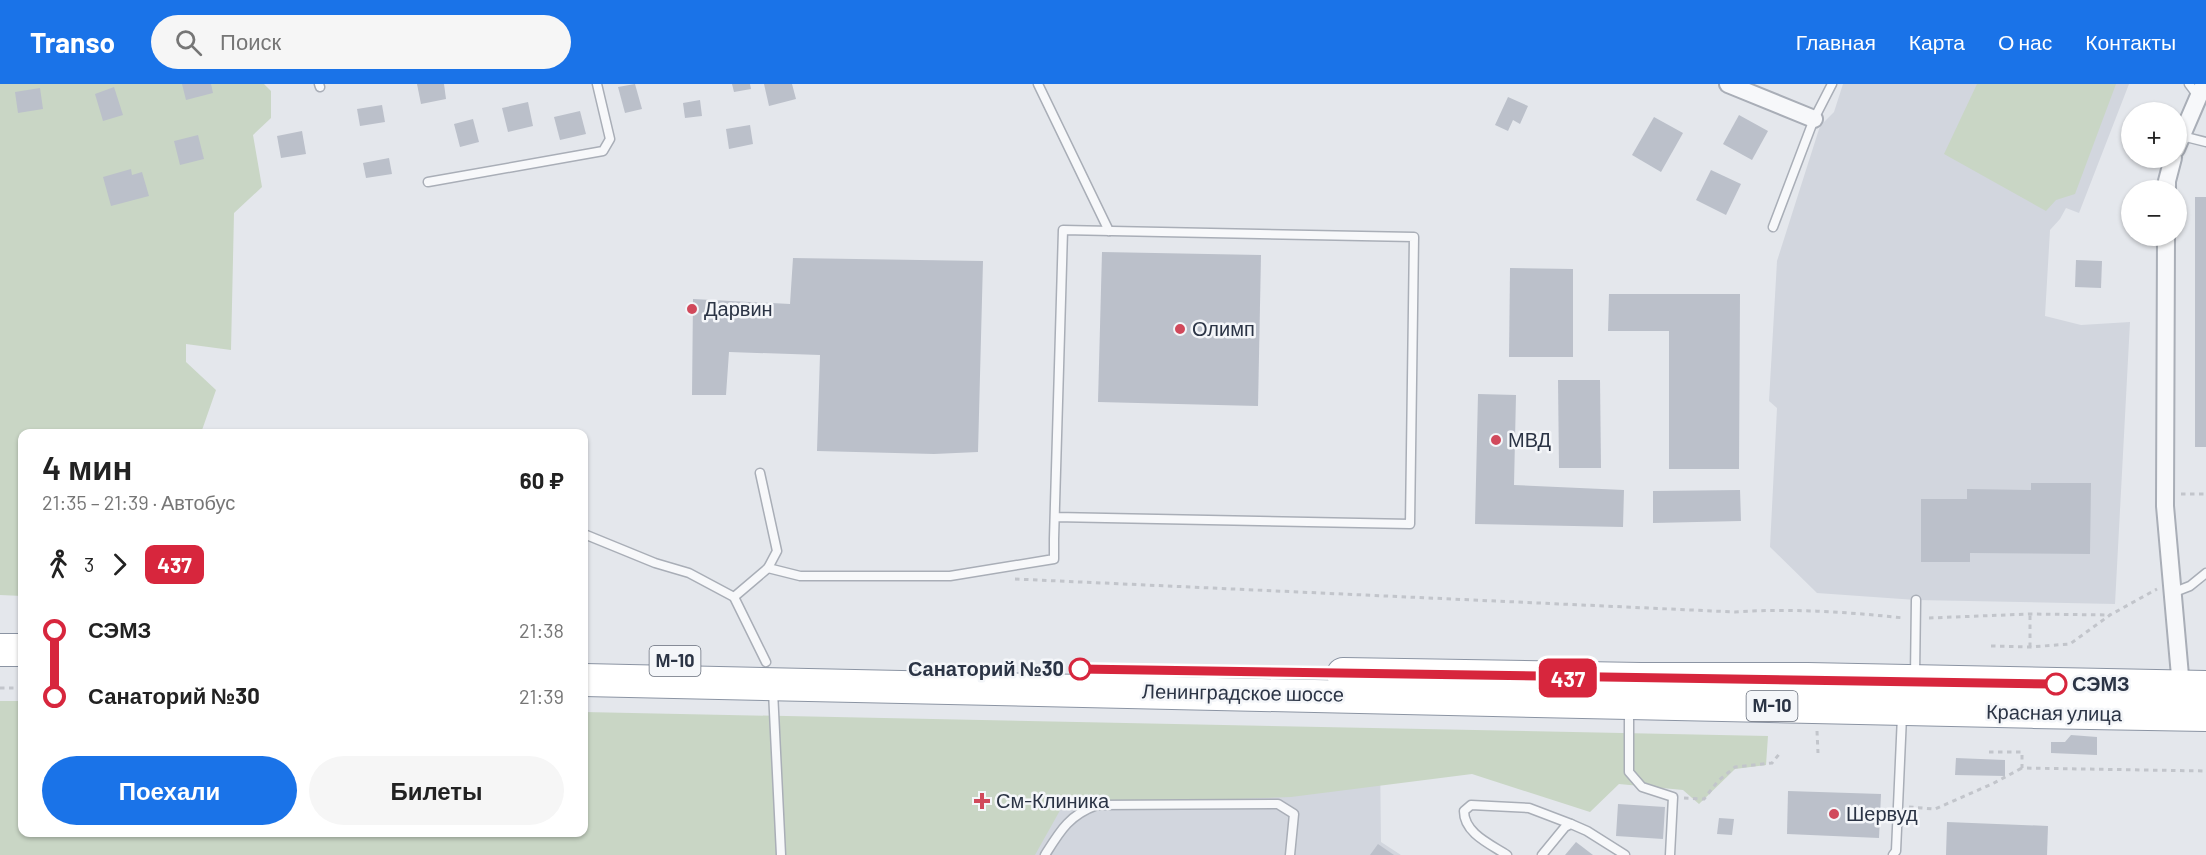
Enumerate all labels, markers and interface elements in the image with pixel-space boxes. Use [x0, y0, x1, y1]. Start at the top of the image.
search box [151, 15, 571, 69]
text: Transo [30, 25, 115, 59]
icon: search [172, 26, 205, 59]
text: Поиск [220, 28, 281, 54]
text: Главная [1796, 29, 1876, 54]
text: Карта [1909, 29, 1965, 54]
text: О нас [1998, 29, 2052, 54]
text: Контакты [2085, 29, 2176, 54]
map controls [2121, 102, 2187, 246]
button: + [2121, 102, 2187, 168]
button: − [2121, 180, 2187, 246]
place label: Дарвин [704, 296, 773, 320]
marker: Дарвин [685, 302, 699, 316]
place label: Олимп [1192, 316, 1255, 340]
marker: Олимп [1173, 322, 1187, 336]
place label: МВД [1508, 427, 1552, 451]
marker: МВД [1489, 433, 1503, 447]
text: 4 мин [42, 447, 133, 487]
text: 60 ₽ [520, 467, 564, 493]
text: 21:35 – 21:39 · Автобус [42, 490, 235, 514]
icon: walk [42, 548, 75, 581]
icon: forward [103, 548, 136, 581]
text: 3 [84, 552, 94, 576]
text: 437 [157, 552, 192, 577]
text: СЭМЗ [88, 616, 151, 642]
text: 21:38 [519, 618, 564, 642]
road number: М-10 [650, 646, 700, 676]
place label: Санаторий №30 [908, 656, 1064, 680]
marker: Санаторий №30 [1069, 658, 1091, 680]
line badge: 437 [1534, 658, 1602, 698]
text: 437 [1551, 666, 1585, 691]
place label: СЭМЗ [2072, 671, 2130, 695]
marker: СЭМЗ [2045, 673, 2067, 695]
street label: Ленинградское шоссе [1142, 678, 1344, 706]
text: Санаторий №30 [88, 682, 260, 708]
text: 21:39 [519, 684, 564, 708]
road number: М-10 [1746, 691, 1798, 721]
street label: Красная улица [1986, 699, 2123, 725]
button: Поехали [42, 756, 297, 825]
button: Билеты [309, 756, 564, 825]
place label: См-Клиника [996, 788, 1110, 812]
marker: См-Клиника [973, 792, 991, 810]
place label: Шервуд [1846, 801, 1918, 825]
marker: Шервуд [1827, 807, 1841, 821]

